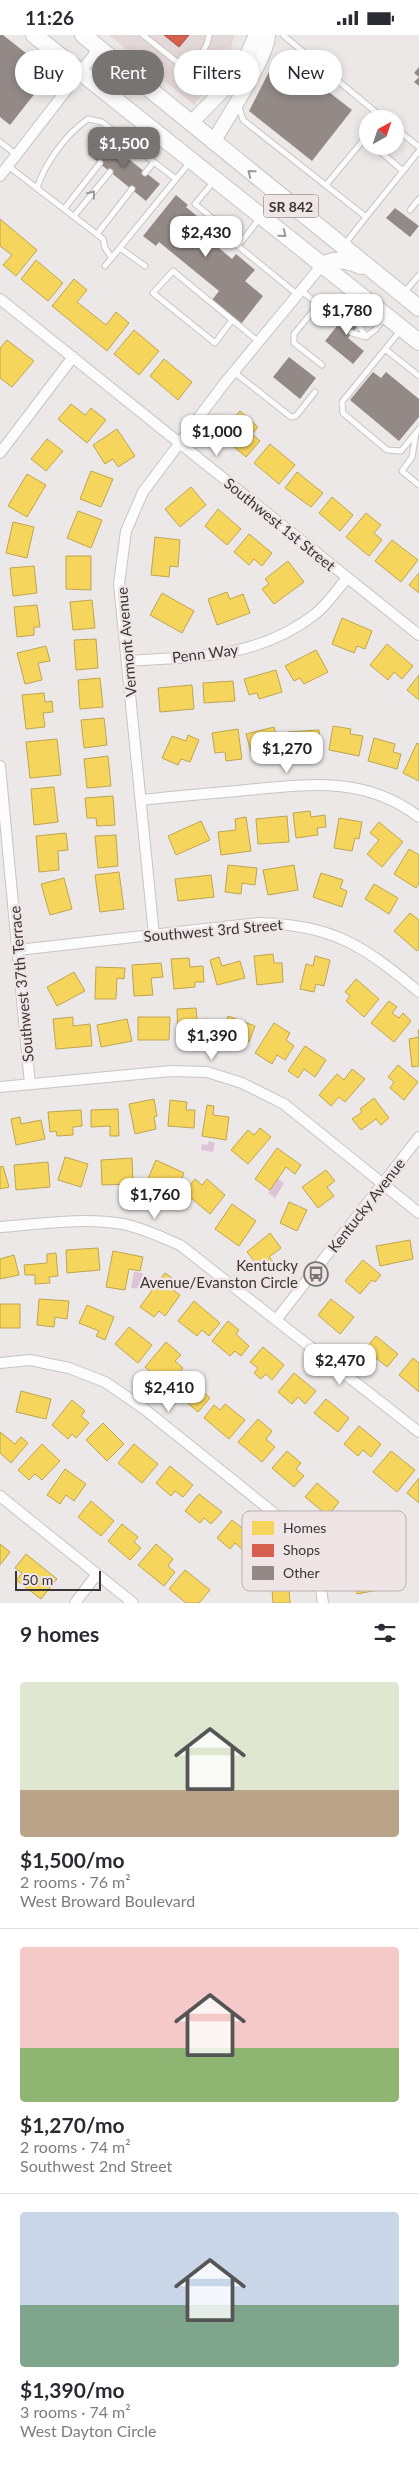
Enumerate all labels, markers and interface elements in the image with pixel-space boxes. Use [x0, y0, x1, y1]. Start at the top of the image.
text: 11:26 [25, 6, 74, 29]
chip: Buy [15, 50, 82, 95]
chip: Rent [92, 50, 164, 95]
chip: Filters [174, 50, 259, 95]
chip: New [269, 50, 342, 95]
north arrow [359, 110, 404, 155]
map controls [359, 110, 404, 155]
pin: $1,500 [83, 127, 165, 169]
text: $1,500 [99, 133, 149, 152]
one-way arrow [247, 169, 256, 178]
one-way arrow [87, 191, 95, 200]
road number: SR 842 [264, 195, 318, 217]
pin: $2,430 [165, 215, 247, 258]
text: $2,430 [181, 222, 231, 241]
one-way arrow [278, 228, 287, 237]
pin: $1,780 [306, 293, 388, 336]
text: $1,780 [322, 300, 372, 319]
pin: $1,000 [176, 415, 258, 457]
text: $1,000 [192, 421, 242, 440]
street label: Southwest 1st Street [221, 474, 340, 575]
street label: Vermont Avenue [112, 586, 140, 698]
street label: Penn Way [171, 640, 239, 666]
pin: $1,270 [246, 731, 328, 774]
text: $1,270 [262, 738, 312, 757]
street label: Southwest 37th Terrace [5, 905, 37, 1063]
street label: Southwest 3rd Street [143, 915, 284, 945]
pin: $1,390 [171, 1019, 253, 1061]
text: $1,390 [187, 1025, 237, 1044]
street label: Kentucky Avenue [324, 1154, 408, 1256]
pin: $1,760 [114, 1177, 196, 1220]
text: $1,760 [130, 1184, 180, 1203]
place label: Kentucky Avenue/Evanston Circle [140, 1256, 298, 1291]
bus stop icon: Kentucky Avenue/Evanston Circle [303, 1261, 329, 1287]
pin: $2,470 [299, 1343, 381, 1386]
text: $2,470 [315, 1350, 365, 1369]
pin: $2,410 [128, 1371, 210, 1413]
text: $2,410 [144, 1377, 194, 1396]
legend [242, 1511, 406, 1591]
text: Homes [283, 1519, 326, 1536]
text: Shops [283, 1541, 320, 1558]
text: Other [283, 1564, 320, 1581]
scale bar [15, 1568, 101, 1591]
text: 50 m [22, 1571, 53, 1588]
icon: filters [371, 1619, 399, 1647]
text: 9 homes [20, 1621, 99, 1646]
icon: home [165, 1714, 255, 1804]
text: $1,500/mo [20, 1847, 125, 1872]
text: 2 rooms · 76 m² [20, 1872, 131, 1891]
text: West Broward Boulevard [20, 1891, 195, 1910]
icon: home [165, 1980, 255, 2070]
text: $1,270/mo [20, 2112, 125, 2137]
text: 2 rooms · 74 m² [20, 2137, 131, 2156]
text: Southwest 2nd Street [20, 2156, 172, 2175]
icon: home [165, 2245, 255, 2335]
text: $1,390/mo [20, 2377, 125, 2402]
text: 3 rooms · 74 m² [20, 2402, 131, 2421]
text: West Dayton Circle [20, 2421, 157, 2440]

